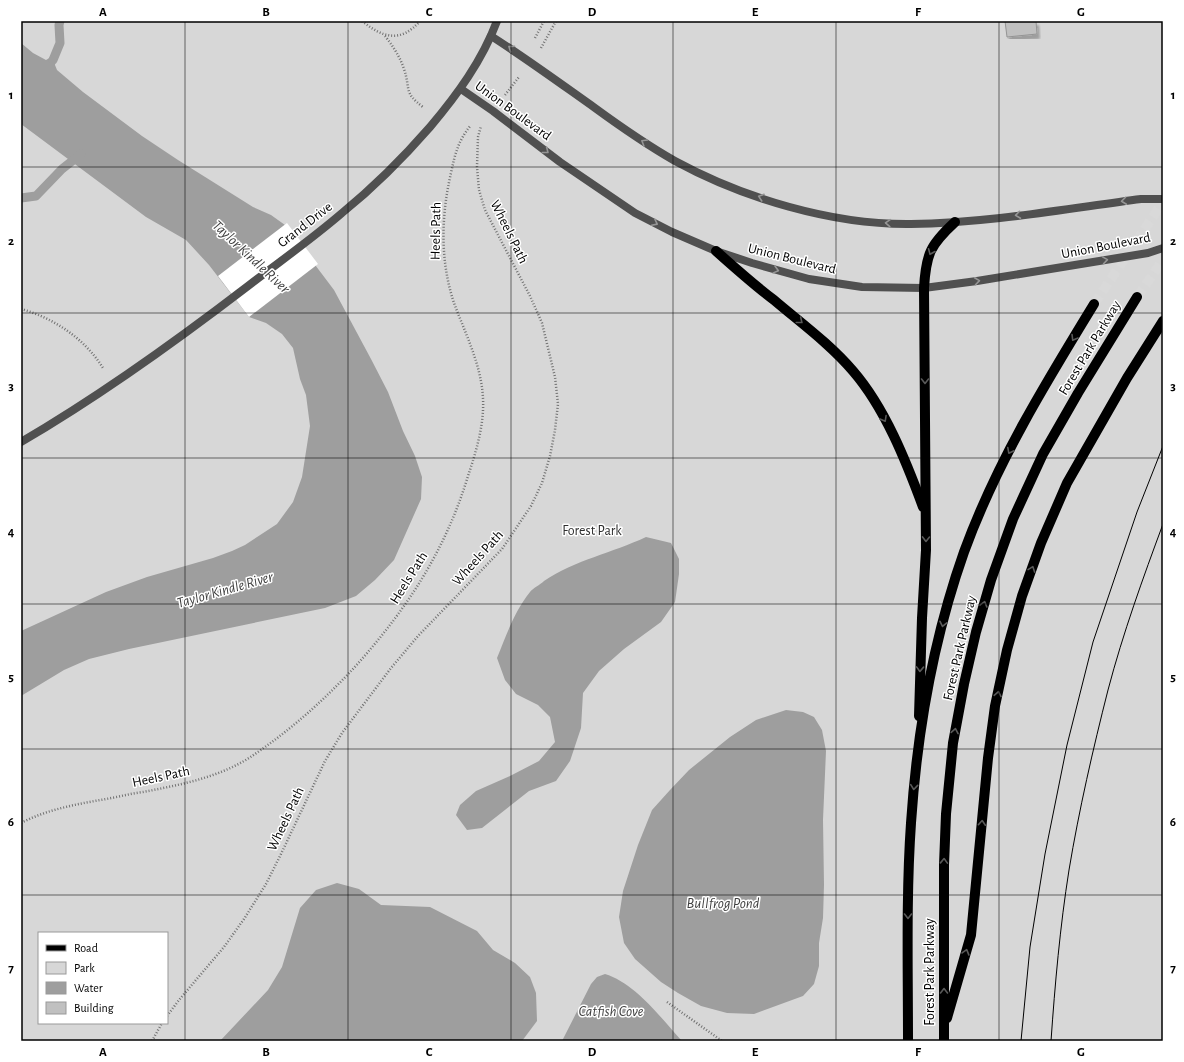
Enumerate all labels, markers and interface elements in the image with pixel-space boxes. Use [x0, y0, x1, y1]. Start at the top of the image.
text: A [99, 6, 107, 19]
text: B [262, 6, 270, 19]
text: C [426, 6, 433, 19]
text: D [588, 6, 597, 19]
text: E [752, 6, 759, 19]
text: F [915, 6, 922, 19]
text: G [1077, 6, 1085, 19]
one-way arrow [508, 46, 515, 53]
street label: Union Boulevard [472, 79, 554, 143]
text: 1 [9, 89, 13, 102]
text: 1 [1171, 89, 1175, 102]
one-way arrow [641, 140, 648, 147]
one-way arrow [542, 147, 549, 154]
one-way arrow [758, 194, 765, 202]
one-way arrow [1121, 196, 1127, 205]
street label: Wheels Path [488, 198, 530, 266]
street label: Grand Drive [275, 200, 335, 250]
street label: Heels Path [428, 202, 444, 260]
one-way arrow [1015, 210, 1021, 219]
water label: Taylor Kindle River [210, 218, 293, 297]
one-way arrow [651, 218, 658, 226]
one-way arrow [885, 219, 891, 227]
street label: Union Boulevard [1060, 230, 1152, 262]
text: 2 [8, 235, 14, 248]
text: 2 [1170, 235, 1176, 248]
street label: Union Boulevard [746, 241, 838, 277]
one-way arrow [927, 248, 935, 255]
one-way arrow [1102, 256, 1108, 265]
one-way arrow [772, 265, 779, 274]
one-way arrow [974, 277, 980, 286]
street label: Forest Park Parkway [1056, 298, 1124, 398]
one-way arrow [795, 317, 802, 324]
one-way arrow [1071, 334, 1078, 341]
one-way arrow [921, 378, 929, 384]
text: 3 [8, 380, 14, 393]
text: 3 [1170, 380, 1176, 393]
one-way arrow [879, 415, 886, 422]
one-way arrow [1007, 446, 1014, 454]
park label: Forest Park [562, 524, 622, 538]
text: 4 [8, 526, 15, 539]
text: 4 [1170, 526, 1177, 539]
street label: Wheels Path [450, 528, 506, 588]
one-way arrow [922, 536, 930, 542]
street label: Heels Path [388, 550, 430, 606]
one-way arrow [1027, 565, 1035, 572]
water label: Taylor Kindle River [175, 569, 276, 611]
street label: Forest Park Parkway [941, 594, 979, 702]
one-way arrow [979, 601, 988, 608]
one-way arrow [940, 621, 948, 627]
one-way arrow [916, 666, 924, 672]
text: 5 [8, 671, 14, 684]
text: 5 [1170, 671, 1176, 684]
one-way arrow [993, 691, 1001, 697]
one-way arrow [951, 728, 959, 734]
street label: Heels Path [131, 764, 191, 790]
one-way arrow [910, 784, 919, 790]
street label: Wheels Path [265, 785, 307, 853]
text: 6 [8, 816, 14, 829]
text: 6 [1170, 816, 1176, 829]
one-way arrow [977, 820, 986, 826]
one-way arrow [940, 858, 949, 864]
water label: Bullfrog Pond [687, 896, 760, 911]
one-way arrow [904, 913, 912, 919]
street label: Forest Park Parkway [923, 918, 937, 1026]
legend [38, 932, 168, 1024]
text: Road [74, 942, 98, 954]
one-way arrow [962, 949, 970, 955]
text: 7 [8, 962, 14, 975]
text: Park [74, 962, 95, 974]
text: 7 [1170, 962, 1176, 975]
text: Water [74, 982, 103, 994]
one-way arrow [940, 988, 948, 994]
text: Building [74, 1002, 114, 1014]
water label: Catfish Cove [579, 1004, 644, 1019]
text: A [99, 1046, 107, 1059]
text: B [262, 1046, 270, 1059]
text: C [426, 1046, 433, 1059]
text: D [588, 1046, 597, 1059]
text: E [752, 1046, 759, 1059]
text: F [915, 1046, 922, 1059]
text: G [1077, 1046, 1085, 1059]

